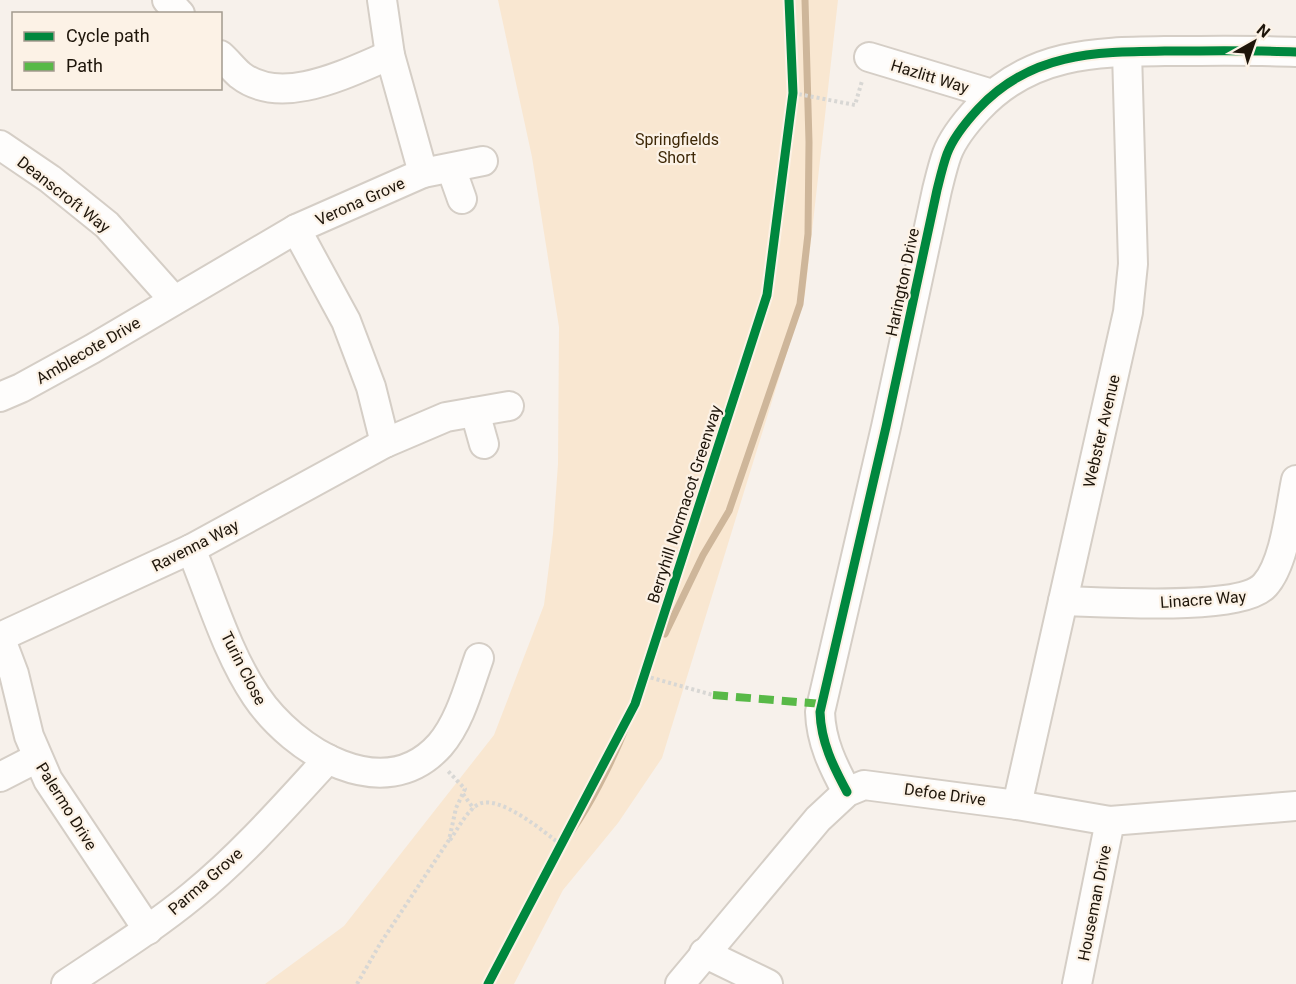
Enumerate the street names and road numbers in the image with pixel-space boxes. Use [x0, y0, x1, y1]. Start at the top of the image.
street label: Hazlitt Way [889, 56, 971, 97]
street label: Deanscroft Way [14, 152, 114, 237]
street label: Verona Grove [313, 173, 408, 230]
street label: Harington Drive [882, 226, 923, 338]
street label: Amblecote Drive [33, 313, 144, 388]
street label: Webster Avenue [1079, 373, 1124, 489]
street label: Berryhill Normacot Greenway [643, 402, 726, 606]
street label: Ravenna Way [149, 515, 242, 575]
street label: Linacre Way [1159, 587, 1247, 612]
street label: Turin Close [217, 628, 270, 708]
street label: Palermo Drive [32, 759, 101, 854]
street label: Defoe Drive [903, 779, 987, 810]
street label: Parma Grove [164, 844, 246, 919]
street label: Houseman Drive [1074, 844, 1115, 963]

